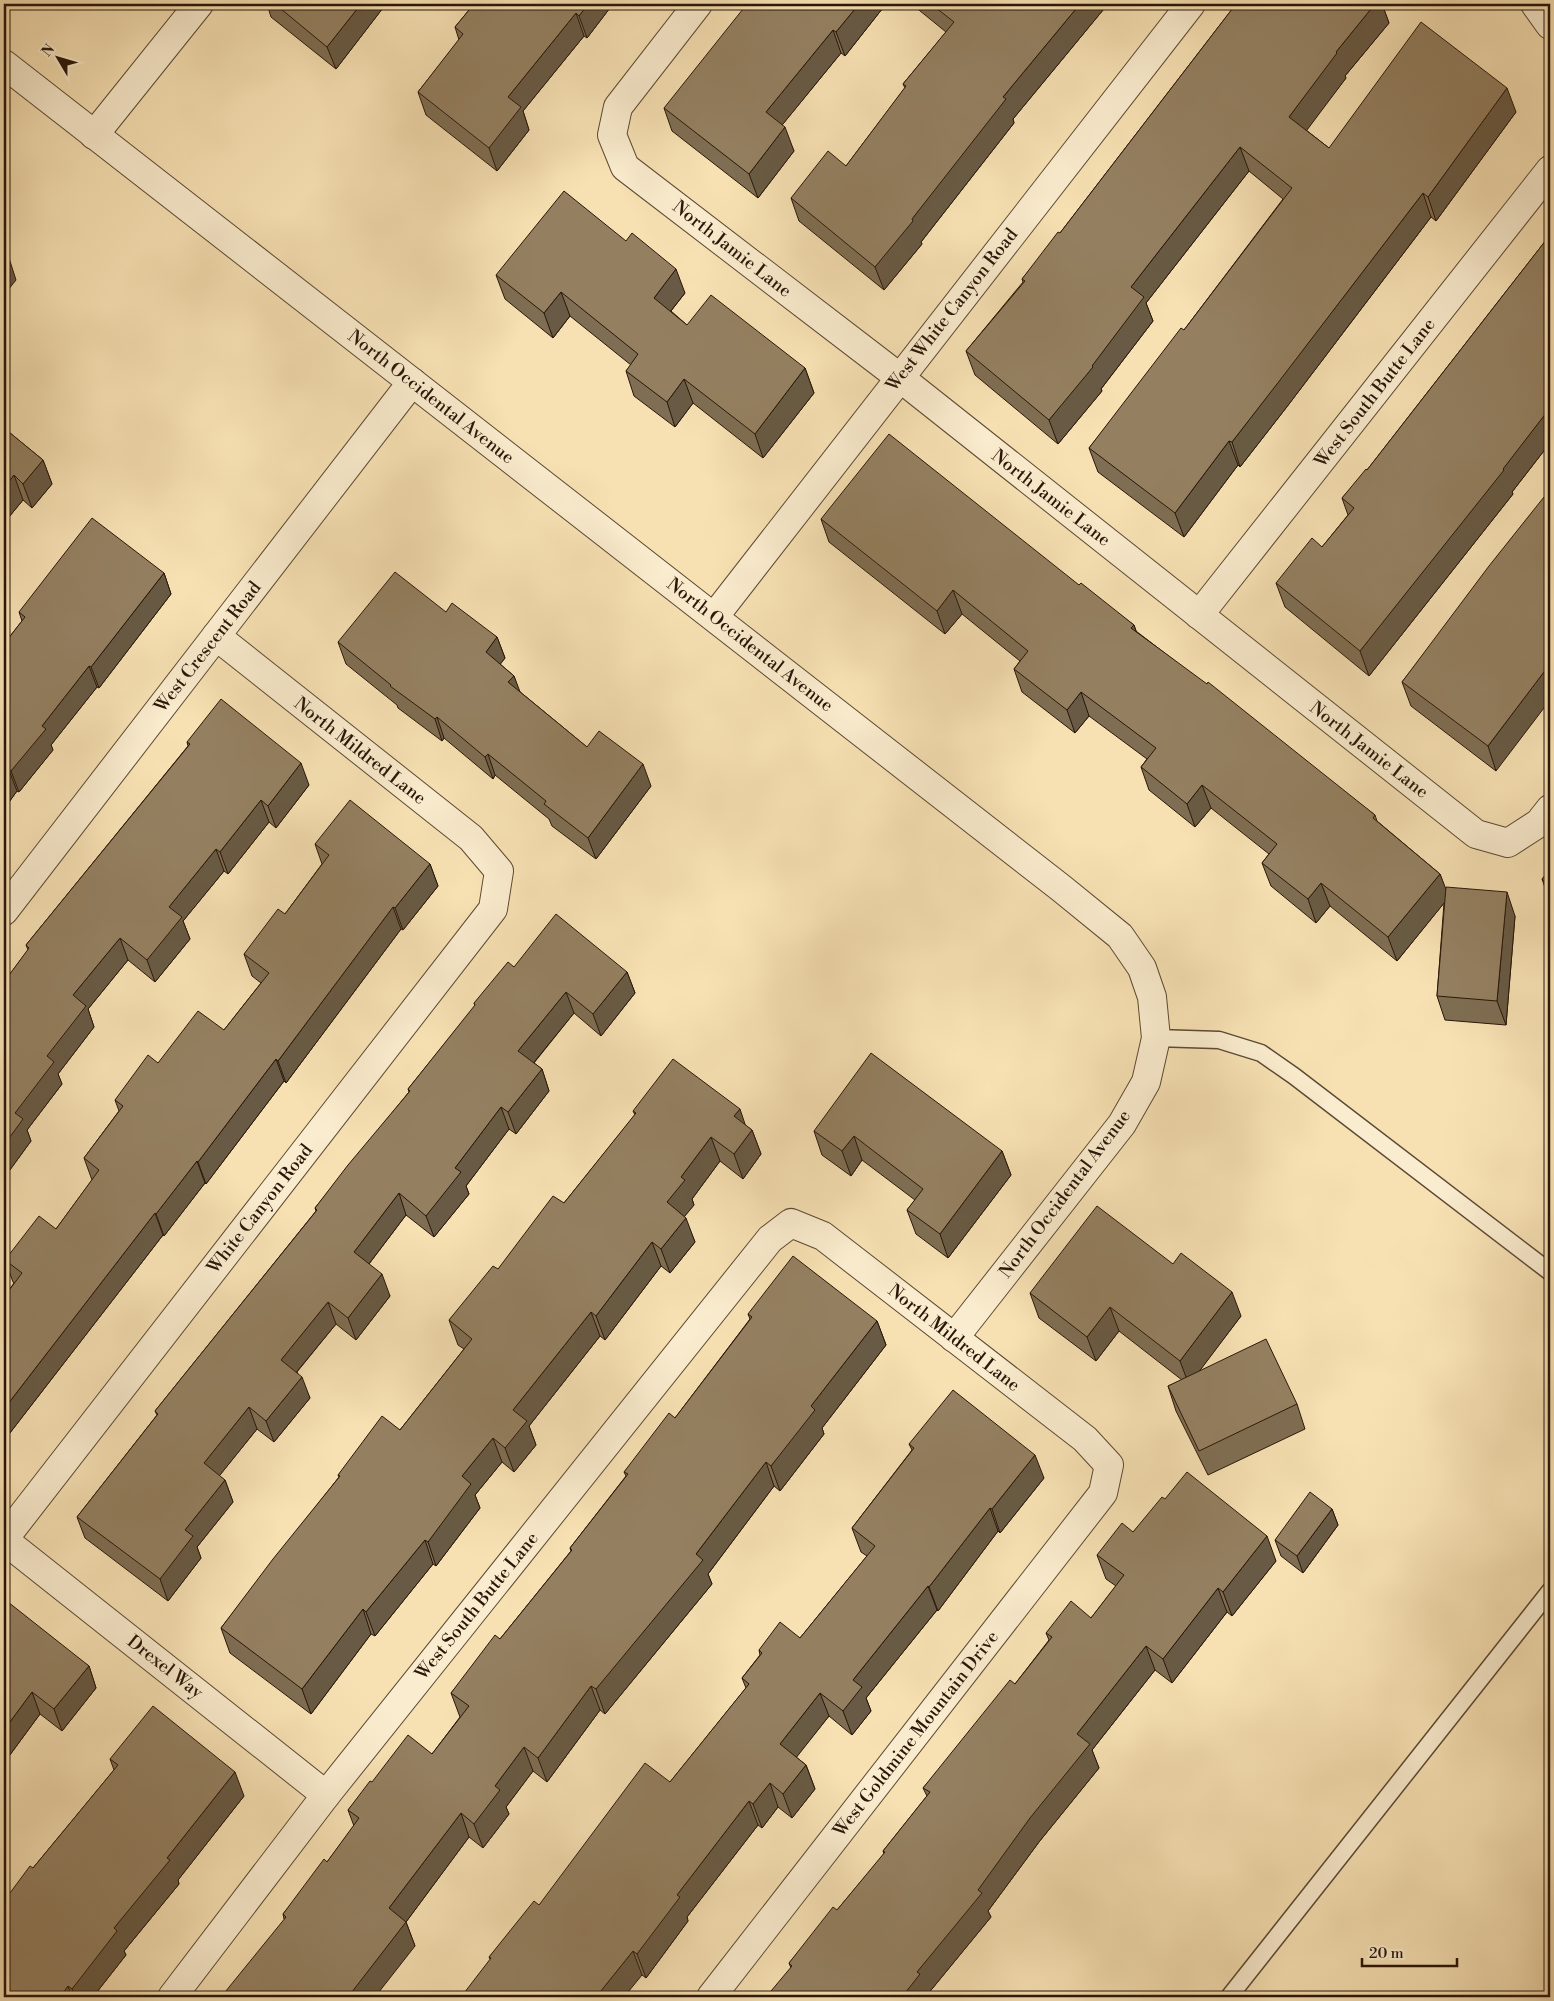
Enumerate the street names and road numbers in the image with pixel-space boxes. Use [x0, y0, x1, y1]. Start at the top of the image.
street label: North Jamie Lane [668, 195, 796, 303]
street label: West White Canyon Road [880, 223, 1023, 397]
street label: West South Butte Lane [1309, 314, 1440, 473]
street label: North Occidental Avenue [343, 325, 519, 469]
street label: North Jamie Lane [987, 444, 1115, 552]
street label: North Occidental Avenue [662, 573, 838, 717]
street label: West Crescent Road [149, 576, 267, 718]
street label: North Mildred Lane [289, 692, 431, 810]
street label: North Jamie Lane [1305, 696, 1433, 804]
street label: North Occidental Avenue [994, 1105, 1136, 1283]
street label: White Canyon Road [202, 1139, 318, 1279]
street label: North Mildred Lane [883, 1279, 1025, 1397]
street label: West South Butte Lane [410, 1528, 544, 1685]
street label: West Goldmine Mountain Drive [828, 1626, 1004, 1843]
street label: Drexel Way [122, 1630, 208, 1704]

